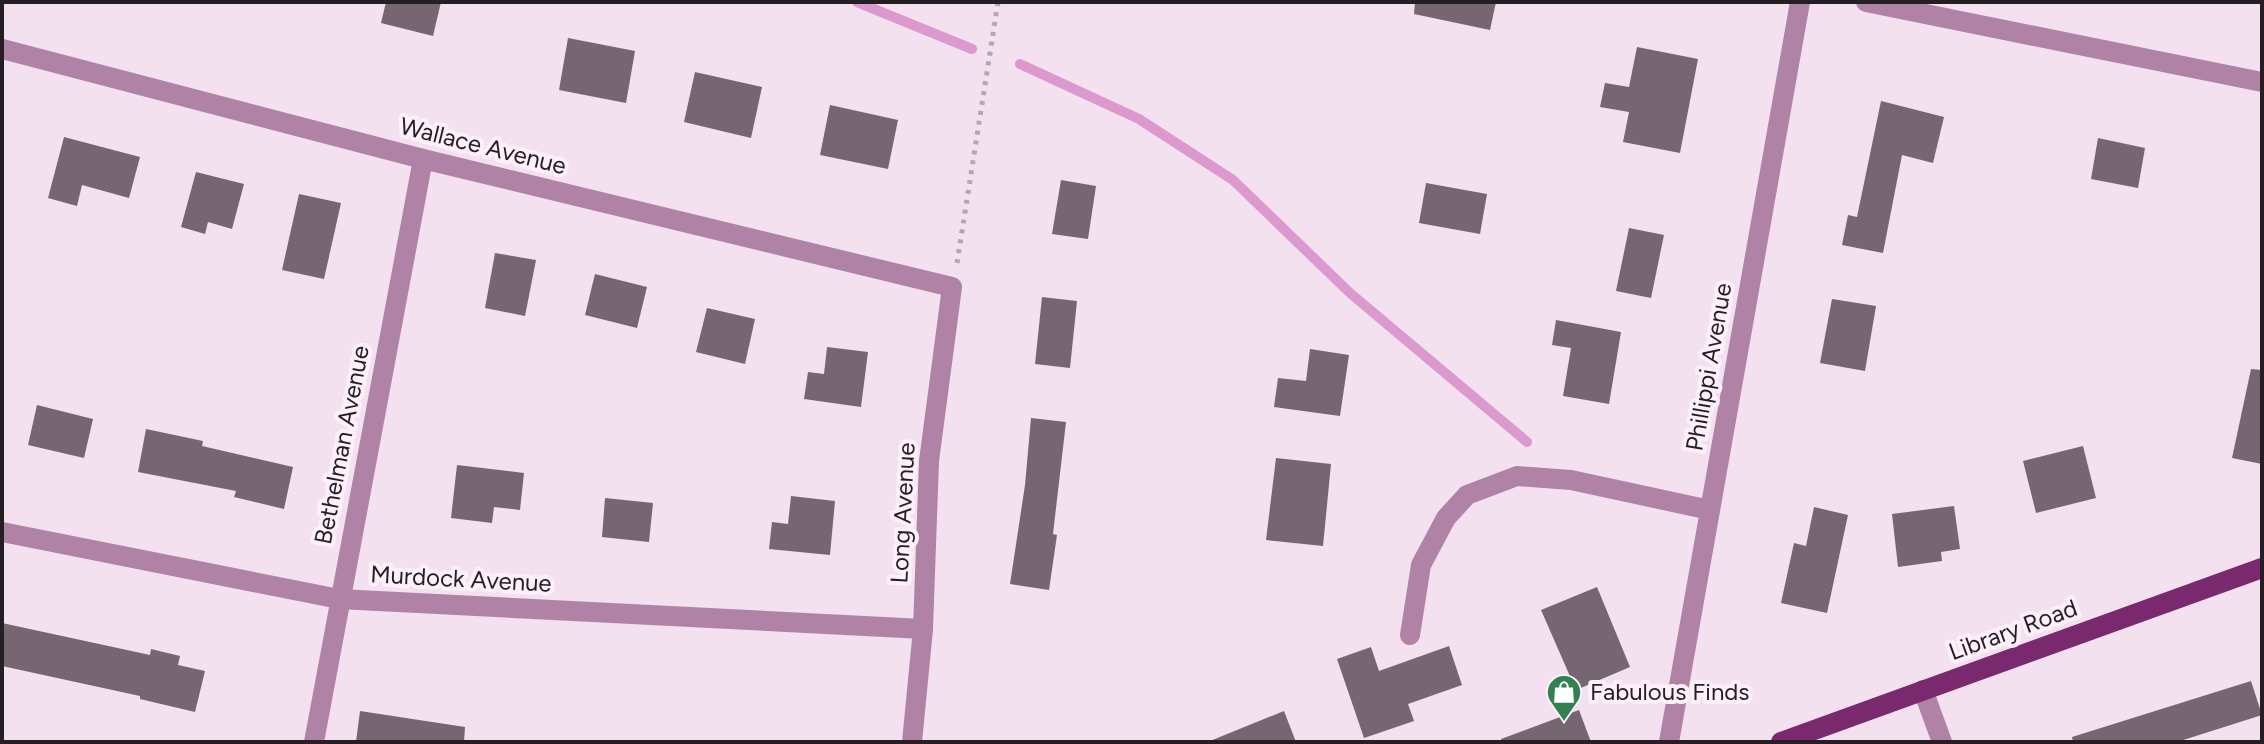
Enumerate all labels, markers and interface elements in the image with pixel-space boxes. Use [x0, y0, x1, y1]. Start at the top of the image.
street label: Wallace Avenue [397, 111, 569, 180]
street label: Phillippi Avenue [1679, 281, 1738, 453]
street label: Bethelman Avenue [308, 343, 375, 547]
street label: Long Avenue [884, 442, 921, 584]
street label: Murdock Avenue [370, 559, 552, 598]
street label: Library Road [1945, 593, 2081, 666]
shop icon: Fabulous Finds [1545, 673, 1583, 723]
place label: Fabulous Finds [1590, 677, 1750, 706]

